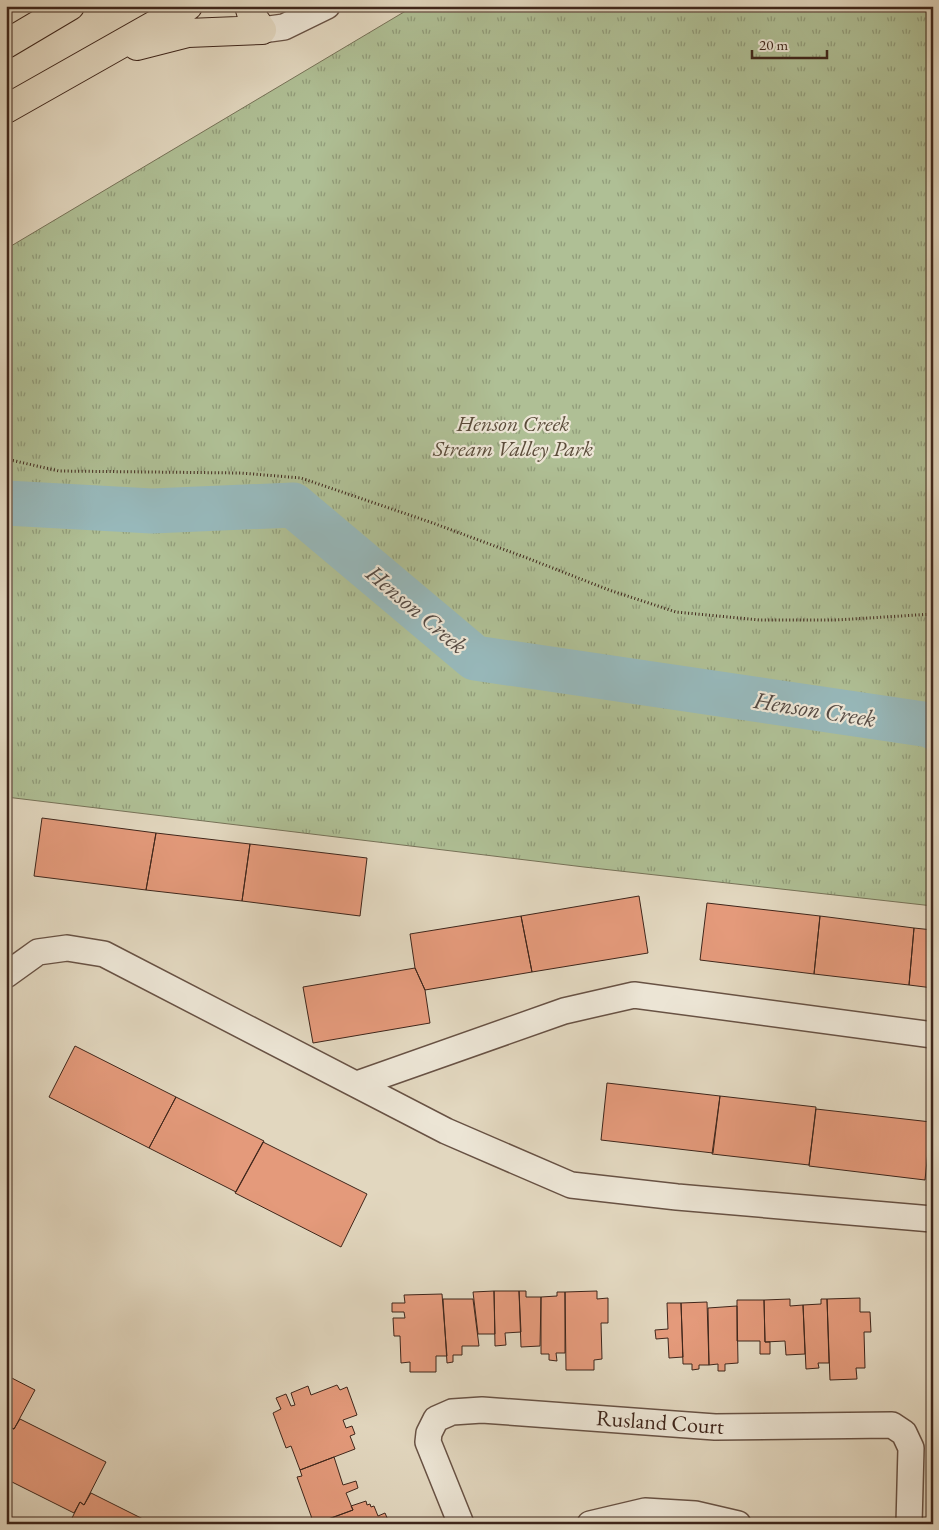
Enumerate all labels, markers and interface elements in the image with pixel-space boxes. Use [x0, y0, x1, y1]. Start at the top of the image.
scale bar [752, 28, 826, 60]
text: 20 m [759, 35, 788, 54]
park label: Henson Creek Stream Valley Park [432, 409, 593, 463]
water label: Henson Creek [359, 557, 474, 660]
water label: Henson Creek [751, 684, 878, 734]
street label: Rusland Court [595, 1403, 725, 1441]

